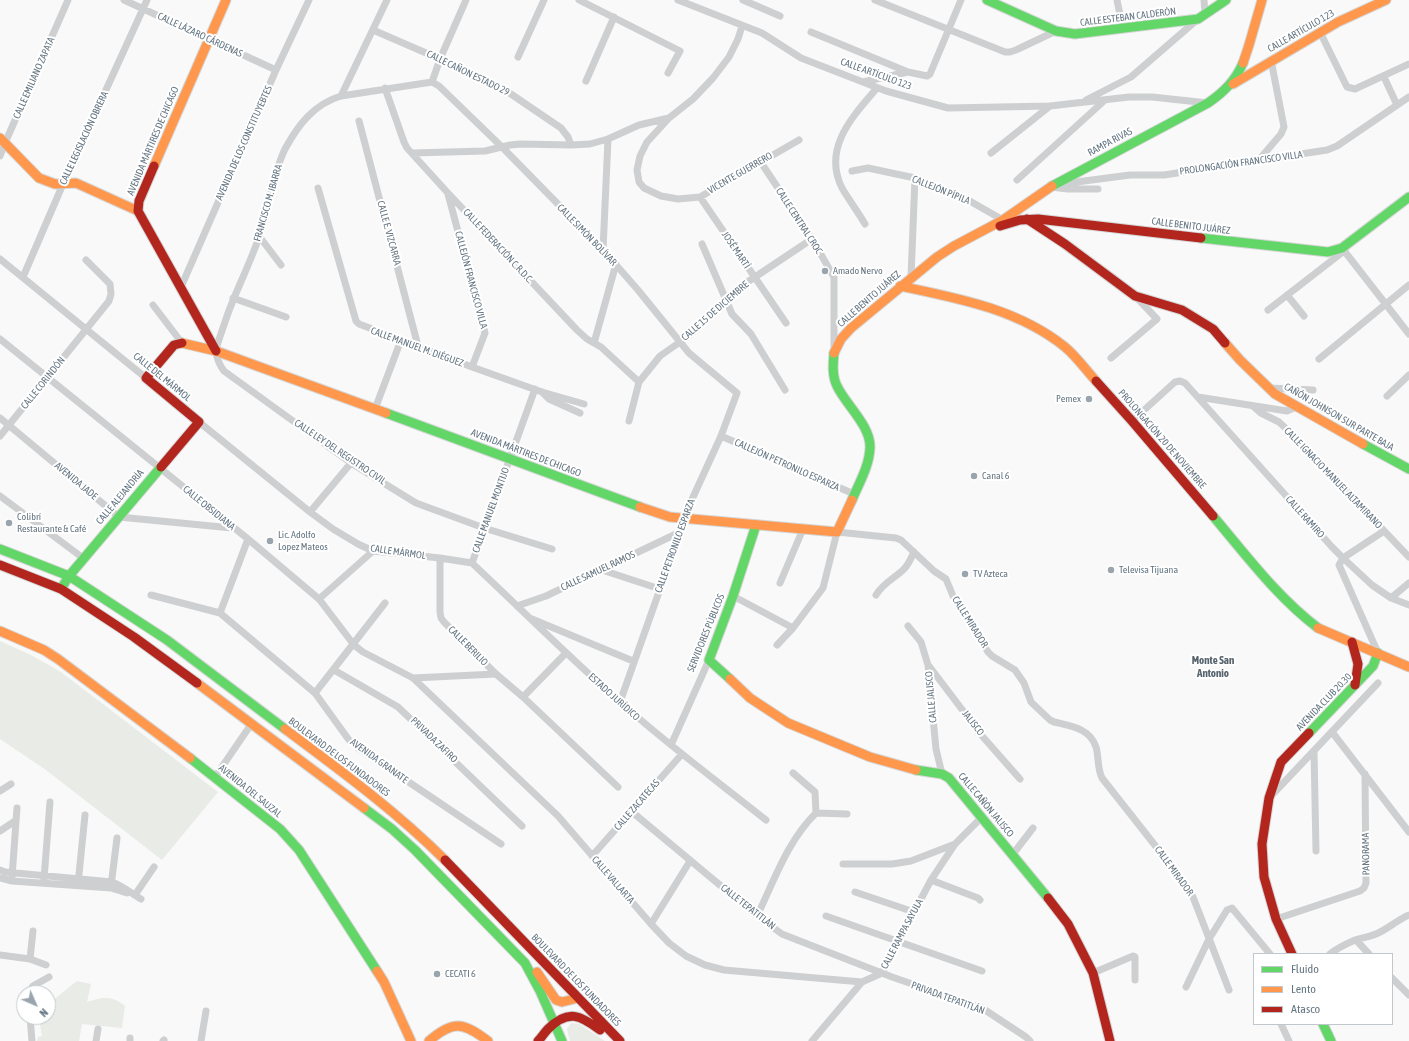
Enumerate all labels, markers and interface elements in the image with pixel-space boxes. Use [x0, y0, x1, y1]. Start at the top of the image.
street label: CALLE ESTEBAN CALDERÓN [1079, 5, 1177, 29]
street label: CALLE ARTÍCULO 123 [1266, 7, 1336, 55]
street label: CALLE LÁZARO CÁRDENAS [156, 10, 244, 60]
street label: CALLE EMILIANO ZAPATA [11, 35, 57, 121]
street label: CALLE CAÑON ESTADO 29 [425, 48, 511, 98]
street label: CALLE ARTÍCULO 123 [839, 56, 913, 92]
street label: AVENIDA DE LOS CONSTITUYEBTES [213, 84, 275, 202]
street label: AVENIDA MÁRTIRES DE CHICAGO [125, 85, 181, 197]
street label: CALLE LEGISLACIÓN OBRERA [57, 89, 111, 187]
street label: RAMPA RIVAS [1086, 125, 1134, 159]
street label: PROLONGACIÓN FRANCISCO VILLA [1179, 148, 1303, 178]
street label: VICENTE GUERRERO [706, 150, 774, 196]
street label: FRANCISCO M. IBARRA [251, 163, 285, 243]
street label: CALLEJÓN PÍPILA [910, 173, 972, 207]
street label: CALLE CENTRAL CROC [773, 186, 825, 256]
street label: CALLE E. VIZCARRA [375, 199, 403, 267]
street label: CALLE SIMÓN BOLÍVAR [555, 202, 619, 268]
street label: CALLE FEDERACIÓN C.R.D.C. [460, 206, 536, 286]
street label: CALLE BENITO JUÁREZ [1151, 215, 1231, 237]
street label: JOSÉ MARTÍ [719, 229, 753, 271]
street label: CALLEJÓN FRANCISCO VILLA [452, 230, 490, 330]
place label: Amado Nervo [833, 265, 883, 277]
marker: Amado Nervo [820, 266, 830, 276]
street label: CALLE BENITO JUÁREZ [835, 268, 903, 330]
street label: CALLE 15 DE DICIEMBRE [679, 279, 751, 343]
street label: CALLE MANUEL M. DIÉGUEZ [369, 325, 465, 369]
street label: CALLE DEL MÁRMOL [131, 350, 193, 404]
street label: CALLE CORINDÓN [18, 354, 68, 412]
street label: CAÑÓN JOHNSON SUR PARTE BAJA [1282, 381, 1396, 453]
street label: PROLONGACIÓN 20 DE NOVIEMBRE [1116, 387, 1208, 491]
place label: Pemex [1056, 393, 1081, 405]
marker: Pemex [1084, 394, 1094, 404]
street label: CALLE LEY DEL REGISTRO CIVIL [292, 417, 388, 487]
street label: CALLE IGNACIO MANUEL ALTAMIRANO [1281, 425, 1385, 531]
street label: AVENIDA MÁRTIRES DE CHICAGO [469, 426, 583, 480]
street label: CALLEJÓN PETRONILO ESPARZA [733, 436, 841, 494]
street label: AVENIDA JADE [52, 460, 100, 502]
street label: CALLE MANUEL MONTIJO [470, 466, 512, 554]
street label: CALLE ALEJANDRÍA [94, 467, 146, 527]
place label: Canal 6 [982, 470, 1009, 482]
marker: Canal 6 [969, 471, 979, 481]
street label: CALLE OBSIDIANA [180, 483, 238, 533]
street label: CALLE RAMIRO [1283, 493, 1327, 541]
street label: CALLE PETRONILO ESPARZA [652, 498, 698, 594]
place label: Colibrí Restaurante & Café [17, 511, 86, 534]
marker: Colibrí Restaurante & Café [4, 518, 14, 528]
place label: Lic. Adolfo Lopez Mateos [278, 529, 328, 552]
marker: Lic. Adolfo Lopez Mateos [265, 536, 275, 546]
street label: CALLE MÁRMOL [370, 542, 426, 562]
street label: CALLE SAMUEL RAMOS [559, 549, 637, 593]
place label: Televisa Tijuana [1119, 564, 1178, 576]
marker: Televisa Tijuana [1106, 565, 1116, 575]
place label: TV Azteca [973, 568, 1008, 580]
marker: TV Azteca [960, 569, 970, 579]
street label: SERVIDORES PÚBLICOS [685, 592, 727, 674]
street label: CALLE MIRADOR [949, 594, 991, 650]
street label: CALLE BERILIO [446, 624, 490, 668]
district label: Monte San Antonio [1192, 654, 1234, 680]
street label: ESTADO JURÍDICO [586, 671, 642, 723]
street label: CALLE JALISCO [923, 671, 939, 723]
street label: AVENIDA CLUB 20.30 [1294, 671, 1354, 733]
street label: JALISCO [959, 708, 987, 738]
street label: BOULEVARD DE LOS FUNDADORES [286, 715, 392, 799]
street label: PRIVADA ZAFIRO [408, 715, 460, 765]
street label: AVENIDA GRANATE [348, 736, 410, 786]
street label: AVENIDA DEL SAUZAL [216, 762, 284, 820]
street label: CALLE CAÑÓN JALISCO [956, 770, 1016, 840]
street label: CALLE ZACATECAS [612, 777, 662, 833]
street label: PANORAMA [1360, 833, 1372, 875]
street label: CALLE MIRADOR [1152, 844, 1196, 898]
street label: CALLE VALLARTA [589, 854, 637, 906]
street label: CALLE TEPATITLÁN [718, 882, 778, 932]
street label: CALLE RAMPA SAYULA [878, 897, 926, 971]
street label: BOULEVARD DE LOS FUNDADORES [529, 931, 623, 1029]
legend [1253, 953, 1393, 1025]
text: Fluido [1291, 962, 1319, 976]
place label: CECATI 6 [445, 968, 476, 980]
marker: CECATI 6 [432, 969, 442, 979]
street label: PRIVADA TEPATITLÁN [910, 979, 986, 1017]
text: Lento [1291, 982, 1316, 996]
north arrow [16, 985, 56, 1025]
text: Atasco [1291, 1002, 1320, 1016]
text: N [37, 1006, 50, 1019]

